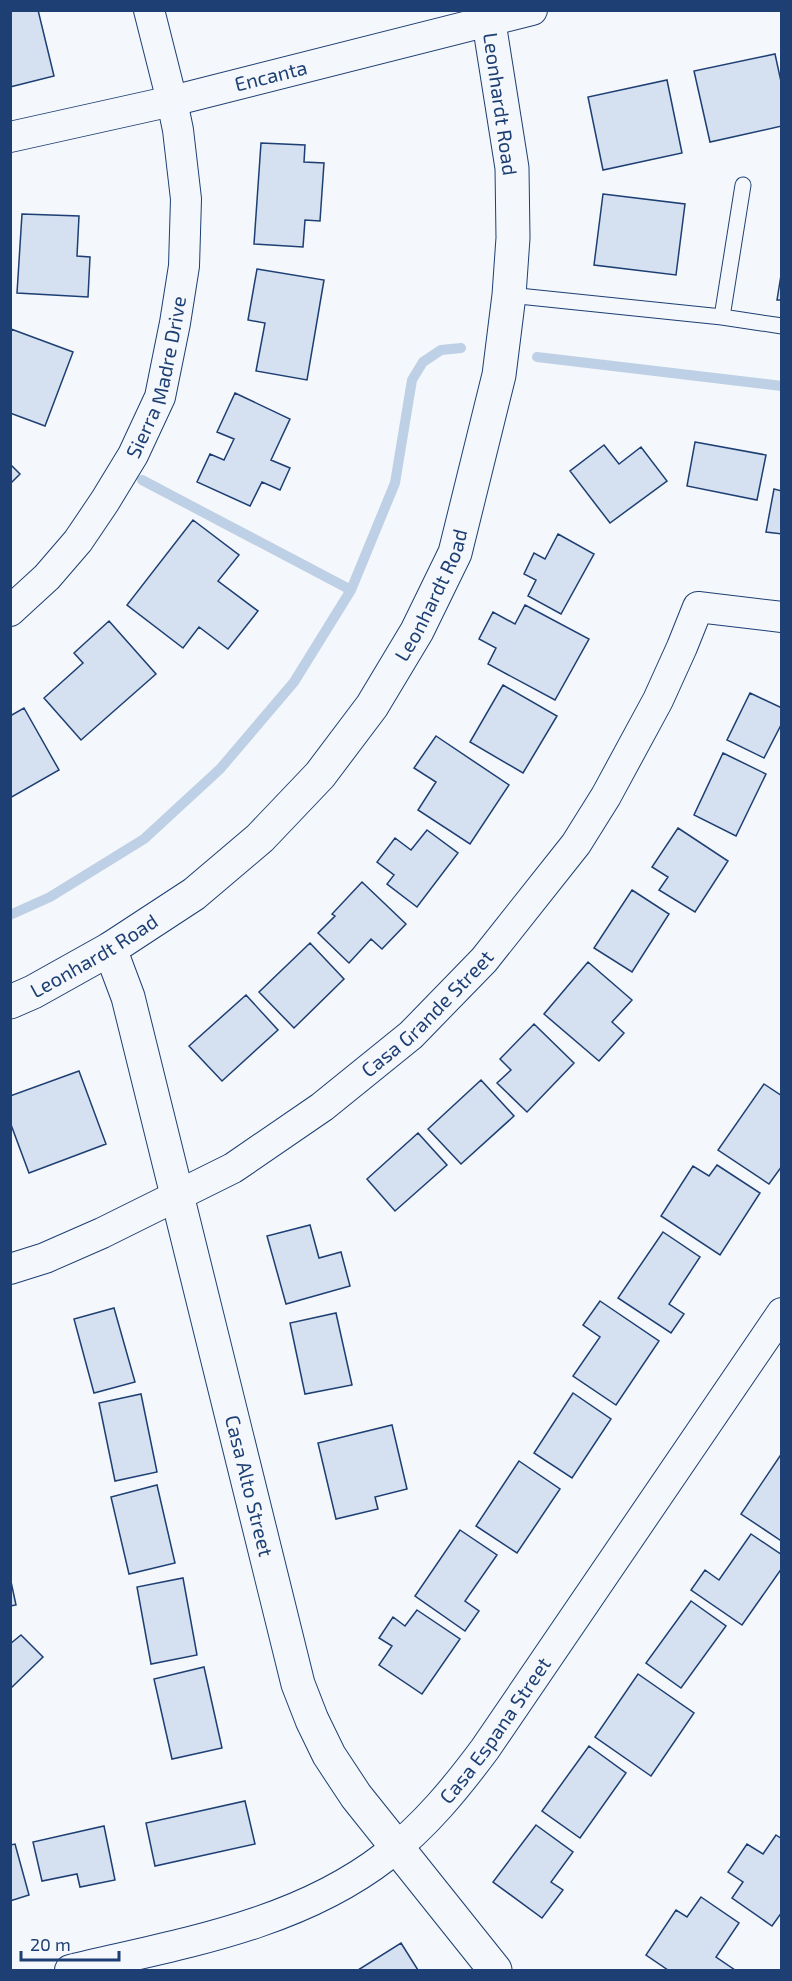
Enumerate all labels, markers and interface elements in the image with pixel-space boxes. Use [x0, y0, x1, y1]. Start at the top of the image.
street label: Leonhardt Road [479, 31, 523, 177]
street label: Encanta [232, 54, 309, 96]
street label: Sierra Madre Drive [120, 294, 190, 462]
street label: Leonhardt Road [389, 526, 471, 665]
street label: Leonhardt Road [26, 908, 162, 1002]
street label: Casa Grande Street [356, 945, 498, 1081]
street label: Casa Alto Street [221, 1413, 279, 1559]
street label: Casa Espana Street [434, 1652, 555, 1808]
scale bar [21, 1924, 118, 1962]
text: 20 m [30, 1933, 71, 1955]

